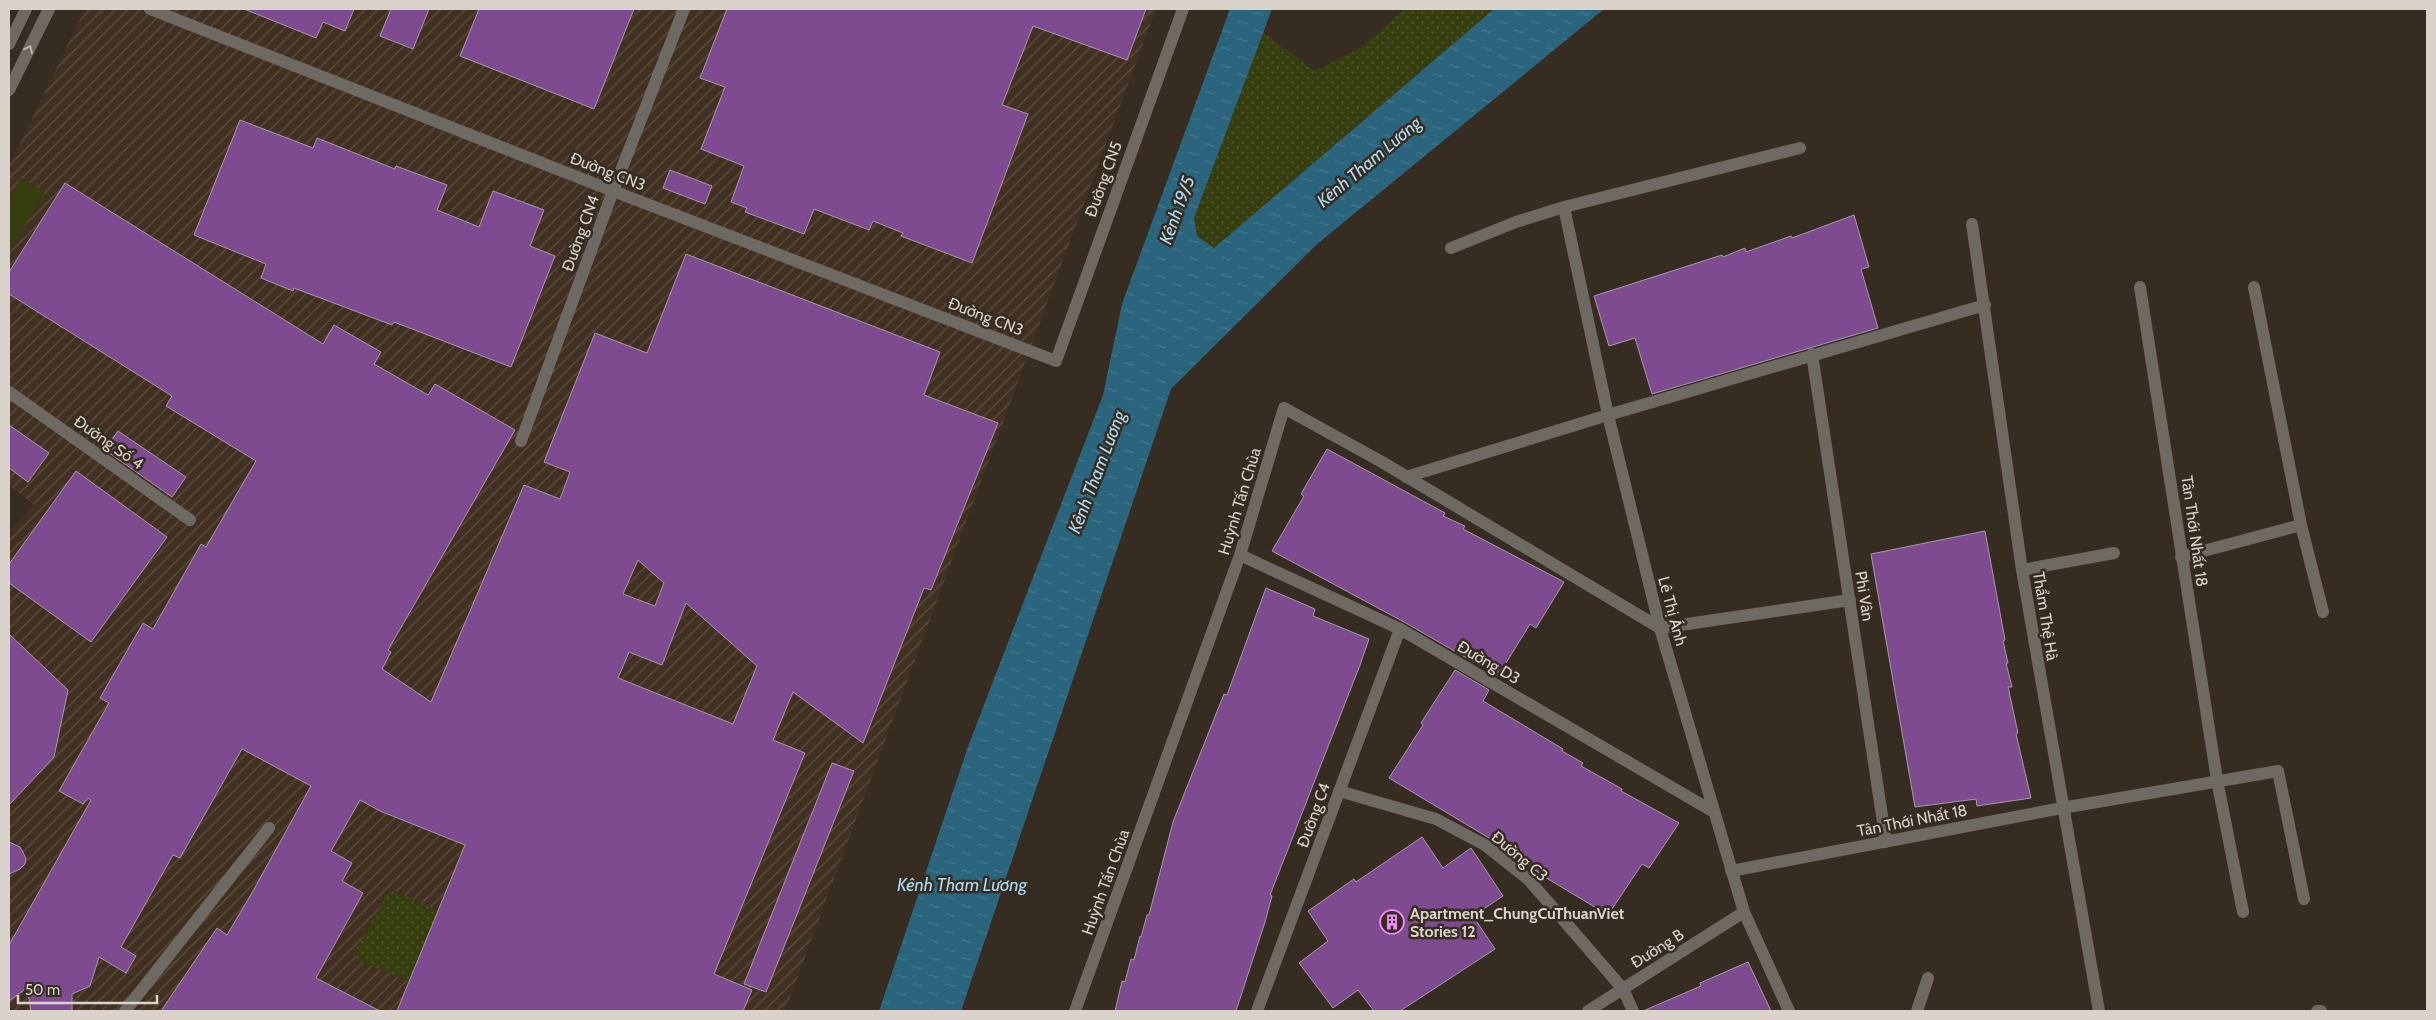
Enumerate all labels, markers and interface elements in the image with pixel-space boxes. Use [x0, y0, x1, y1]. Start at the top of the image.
one-way arrow [23, 45, 33, 54]
water label: Kênh Tham Lương [1312, 111, 1426, 212]
street label: Đường CN5 [1081, 139, 1126, 220]
street label: Đường CN3 [567, 148, 648, 195]
water label: Kênh 19/5 [1154, 173, 1200, 247]
street label: Đường CN4 [558, 192, 603, 274]
street label: Đường CN3 [945, 293, 1026, 340]
water label: Kênh Tham Lương [1063, 407, 1131, 537]
street label: Đường Số 4 [70, 412, 147, 473]
street label: Huỳnh Tấn Chùa [1214, 445, 1265, 557]
street label: Tân Thới Nhất 18 [2177, 474, 2212, 588]
street label: Phi Vân [1851, 570, 1878, 623]
street label: Thẩm Thệ Hà [2029, 570, 2062, 662]
street label: Lê Thị Ánh [1654, 574, 1691, 648]
street label: Đường D3 [1454, 637, 1524, 688]
street label: Đường C4 [1293, 780, 1334, 850]
street label: Tân Thới Nhất 18 [1855, 800, 1969, 840]
street label: Huỳnh Tấn Chùa [1078, 826, 1134, 938]
street label: Đường C3 [1488, 827, 1552, 885]
water label: Kênh Tham Lương [897, 874, 1028, 896]
place label: Apartment_ChungCuThuanViet Stories 12 [1410, 904, 1625, 941]
building icon: Apartment_ChungCuThuanViet Stories 12 [1379, 909, 1405, 935]
street label: Đường B [1627, 925, 1688, 972]
scale bar [18, 972, 156, 1004]
text: 50 m [25, 981, 60, 999]

